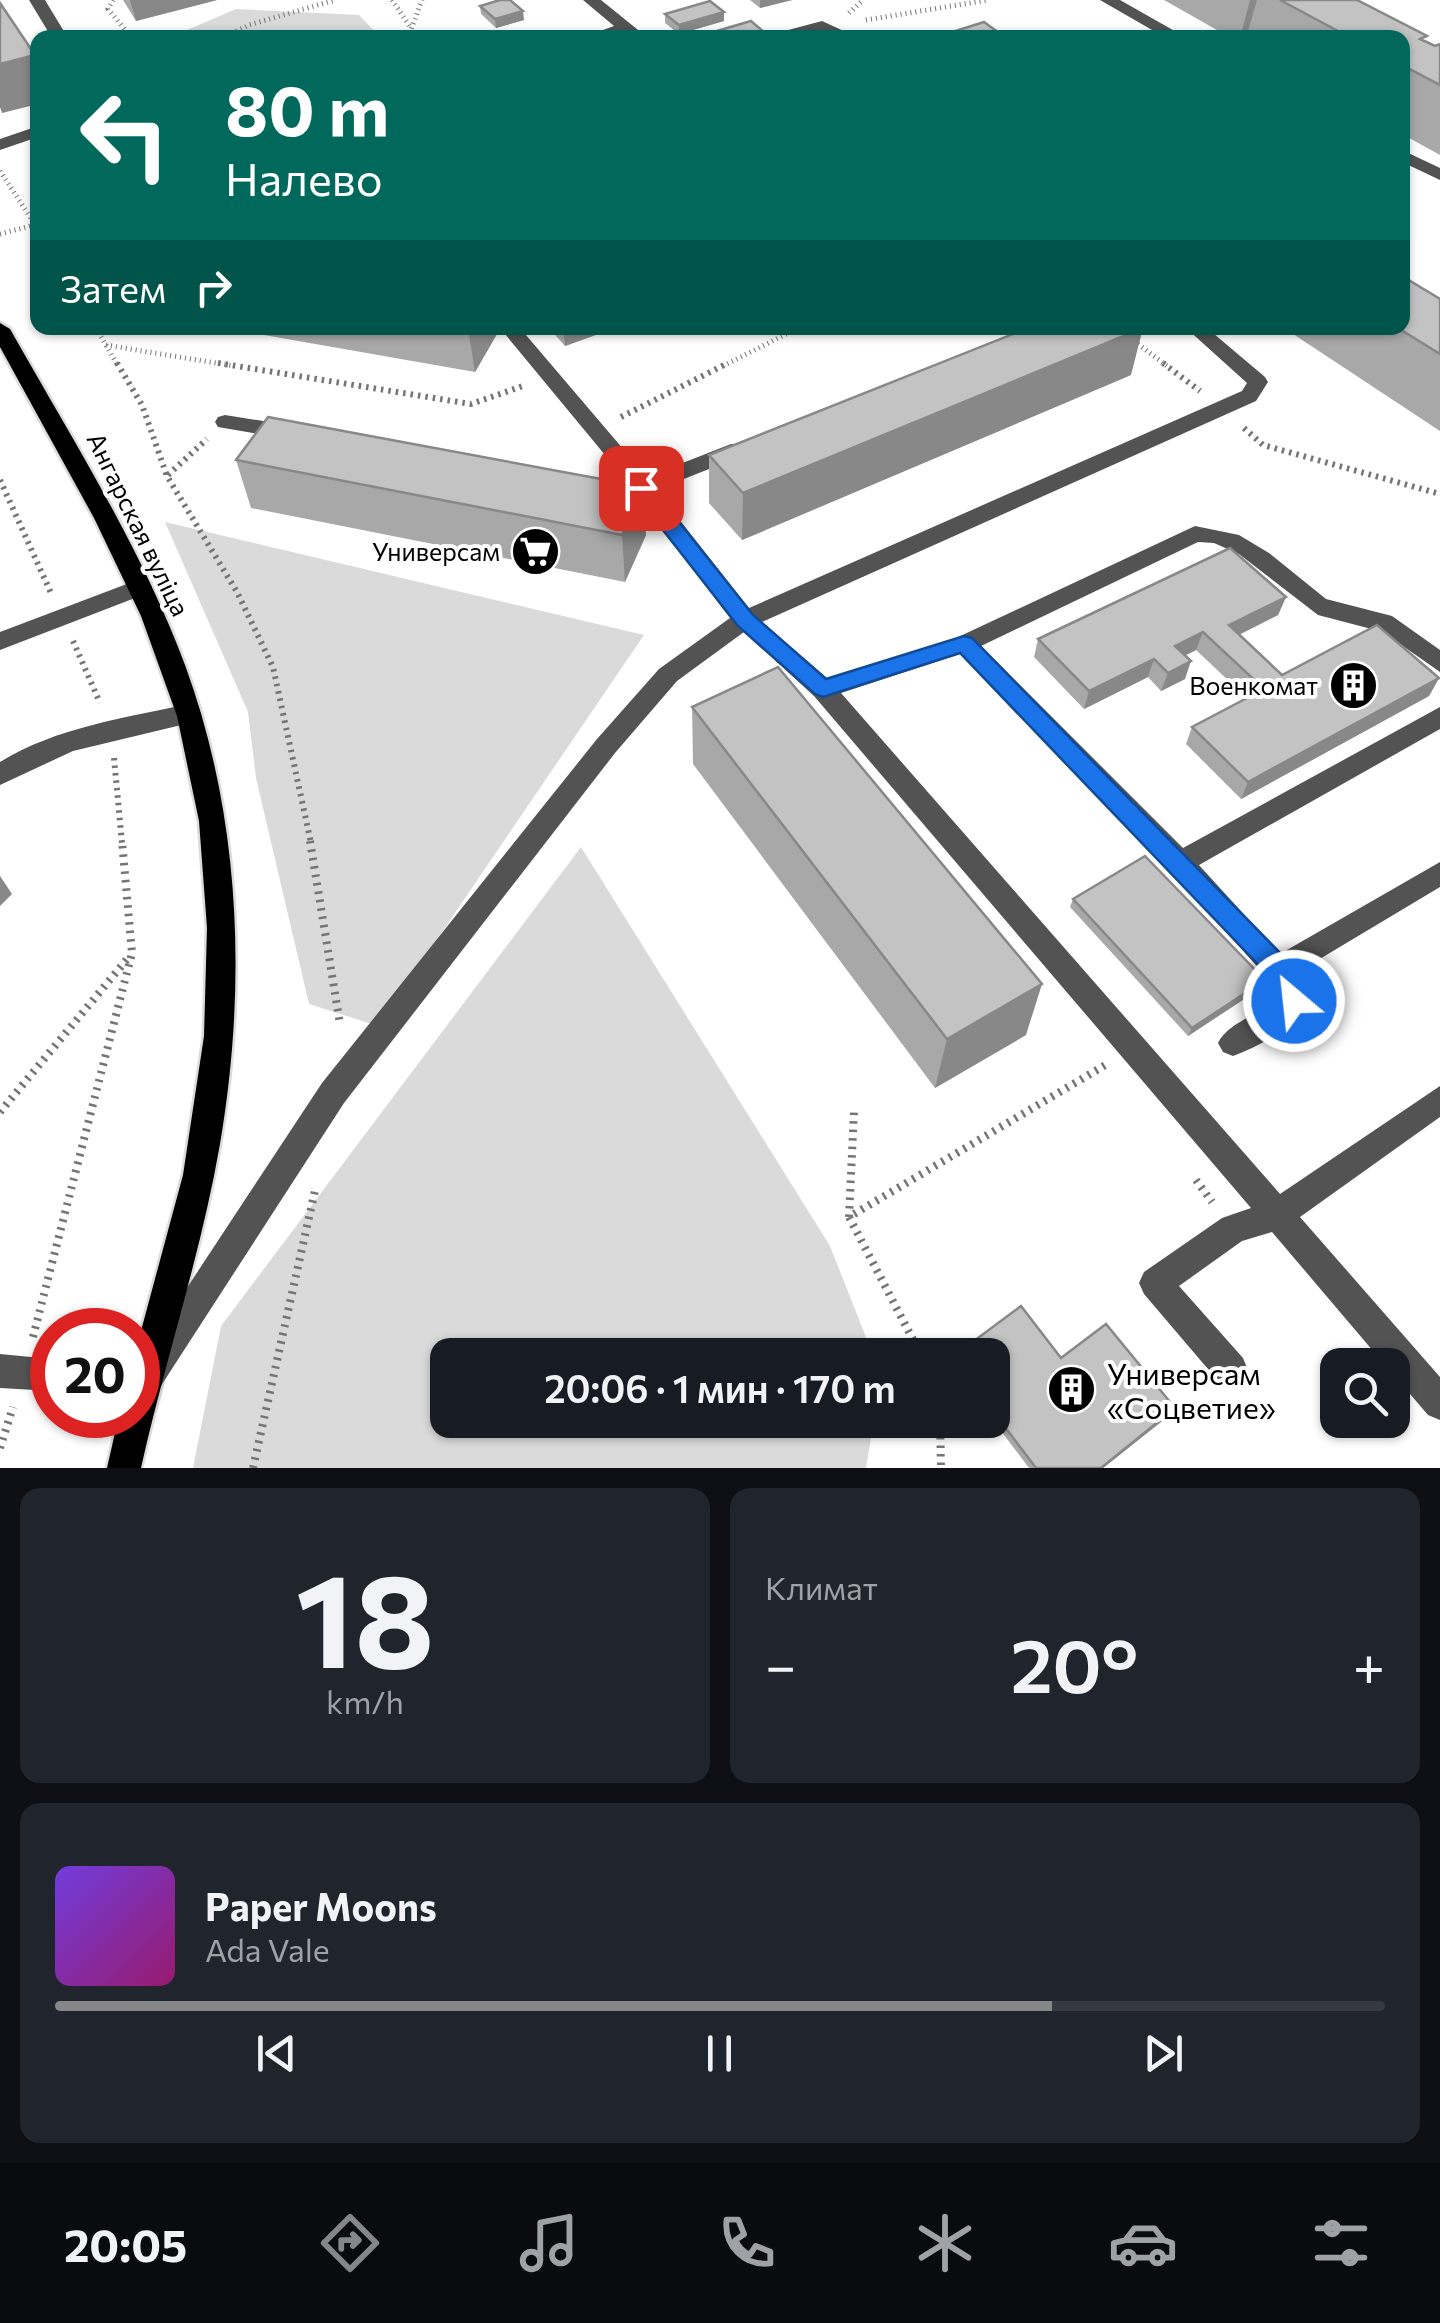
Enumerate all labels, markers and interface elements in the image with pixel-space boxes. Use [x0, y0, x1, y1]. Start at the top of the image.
text: 80 m [225, 65, 389, 150]
icon: left [60, 70, 190, 200]
text: Налево [225, 150, 383, 205]
icon: right [186, 260, 241, 315]
text: Затем [60, 264, 166, 311]
street label: Ангарская вуліца [82, 427, 196, 621]
pin [599, 446, 684, 531]
icon: arrive [614, 461, 669, 516]
supermarket icon: Универсам [509, 525, 561, 577]
place label: Универсам [372, 536, 500, 566]
building icon: Военкомат [1327, 659, 1379, 711]
place label: Военкомат [1189, 670, 1318, 700]
position arrow [1242, 949, 1346, 1053]
speed limit sign: 20 [30, 1308, 160, 1438]
map controls [1320, 1348, 1410, 1438]
button: search [1320, 1348, 1410, 1438]
place label: Универсам «Соцветие» [1107, 1354, 1276, 1425]
building icon: Универсам «Соцветие» [1046, 1363, 1098, 1415]
text: 20:06 · 1 мин · 170 m [544, 1364, 896, 1411]
text: 18 [295, 1536, 435, 1695]
text: Климат [765, 1567, 878, 1607]
text: 20° [1010, 1617, 1139, 1708]
text: − [765, 1630, 796, 1697]
text: + [1353, 1630, 1385, 1697]
text: km/h [326, 1681, 404, 1721]
text: Paper Moons [205, 1882, 437, 1929]
text: Ada Vale [205, 1929, 330, 1969]
icon: previous [249, 2026, 304, 2081]
icon: pause [692, 2026, 747, 2081]
icon: next [1136, 2026, 1191, 2081]
icon: directions [315, 2208, 385, 2278]
icon: music [514, 2208, 584, 2278]
icon: phone [712, 2208, 782, 2278]
icon: climate [910, 2208, 980, 2278]
icon: car [1108, 2208, 1178, 2278]
icon: filters [1306, 2208, 1376, 2278]
text: 20:05 [64, 2216, 187, 2271]

